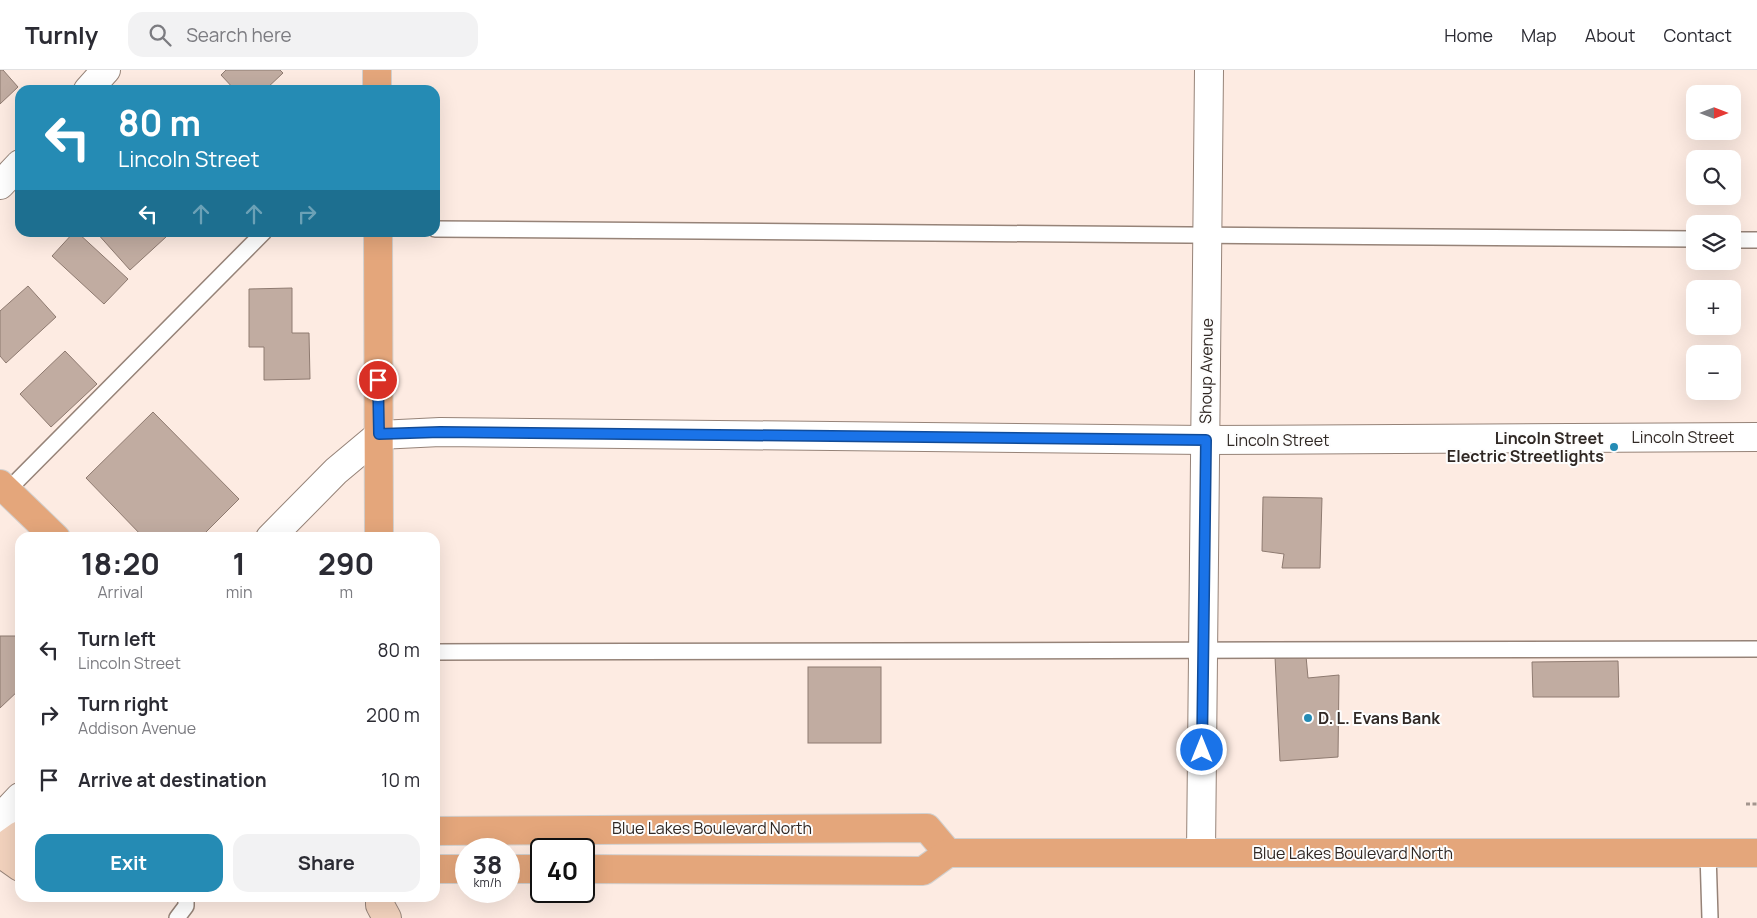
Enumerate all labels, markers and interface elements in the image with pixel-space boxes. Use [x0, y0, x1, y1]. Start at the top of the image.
search box [128, 12, 478, 57]
text: Turnly [25, 18, 98, 51]
icon: search [146, 21, 174, 49]
text: Search here [186, 22, 292, 48]
text: Home [1444, 23, 1493, 47]
text: Map [1521, 23, 1557, 47]
text: About [1585, 23, 1635, 47]
text: Contact [1663, 23, 1732, 47]
north arrow [1686, 85, 1741, 140]
map controls [1686, 85, 1741, 400]
text: 80 m [118, 99, 201, 147]
icon: left [35, 105, 100, 170]
text: Lincoln Street [118, 144, 259, 174]
button: search [1686, 150, 1741, 205]
icon: left [134, 200, 162, 228]
icon: ahead [187, 200, 215, 228]
icon: ahead [240, 200, 268, 228]
icon: right [293, 200, 321, 228]
button: layers [1686, 215, 1741, 270]
button: + [1686, 280, 1741, 335]
street label: Shoup Avenue [1194, 318, 1218, 424]
button: − [1686, 345, 1741, 400]
pin [357, 359, 399, 401]
icon: arrive [364, 366, 392, 394]
street label: Lincoln Street [1632, 426, 1734, 448]
place label: Lincoln Street Electric Streetlights [1447, 427, 1604, 467]
street label: Lincoln Street [1227, 429, 1329, 451]
marker: Lincoln Street Electric Streetlights [1608, 441, 1620, 453]
text: 18:20 [81, 543, 160, 584]
text: 1 [232, 543, 246, 584]
text: 290 [318, 543, 374, 584]
text: Arrival [97, 581, 143, 603]
text: min [226, 581, 252, 603]
text: m [339, 581, 353, 603]
text: Turn left [78, 626, 156, 652]
icon: left [35, 636, 63, 664]
text: 80 m [377, 637, 420, 663]
text: Lincoln Street [78, 652, 181, 674]
text: Turn right [78, 691, 168, 717]
icon: right [35, 701, 63, 729]
text: 200 m [366, 702, 420, 728]
place label: D. L. Evans Bank [1318, 707, 1440, 729]
marker: D. L. Evans Bank [1302, 712, 1314, 724]
text: Addison Avenue [78, 717, 196, 739]
position arrow [1175, 723, 1227, 775]
icon: arrive [35, 766, 63, 794]
text: Arrive at destination [78, 767, 267, 793]
text: 10 m [381, 767, 420, 793]
street label: Blue Lakes Boulevard North [612, 817, 812, 839]
button: Exit [35, 834, 223, 892]
button: Share [233, 834, 420, 892]
speed limit sign: 40 [530, 838, 595, 903]
street label: Blue Lakes Boulevard North [1253, 842, 1453, 864]
text: 38 [473, 847, 502, 882]
text: km/h [474, 874, 501, 891]

